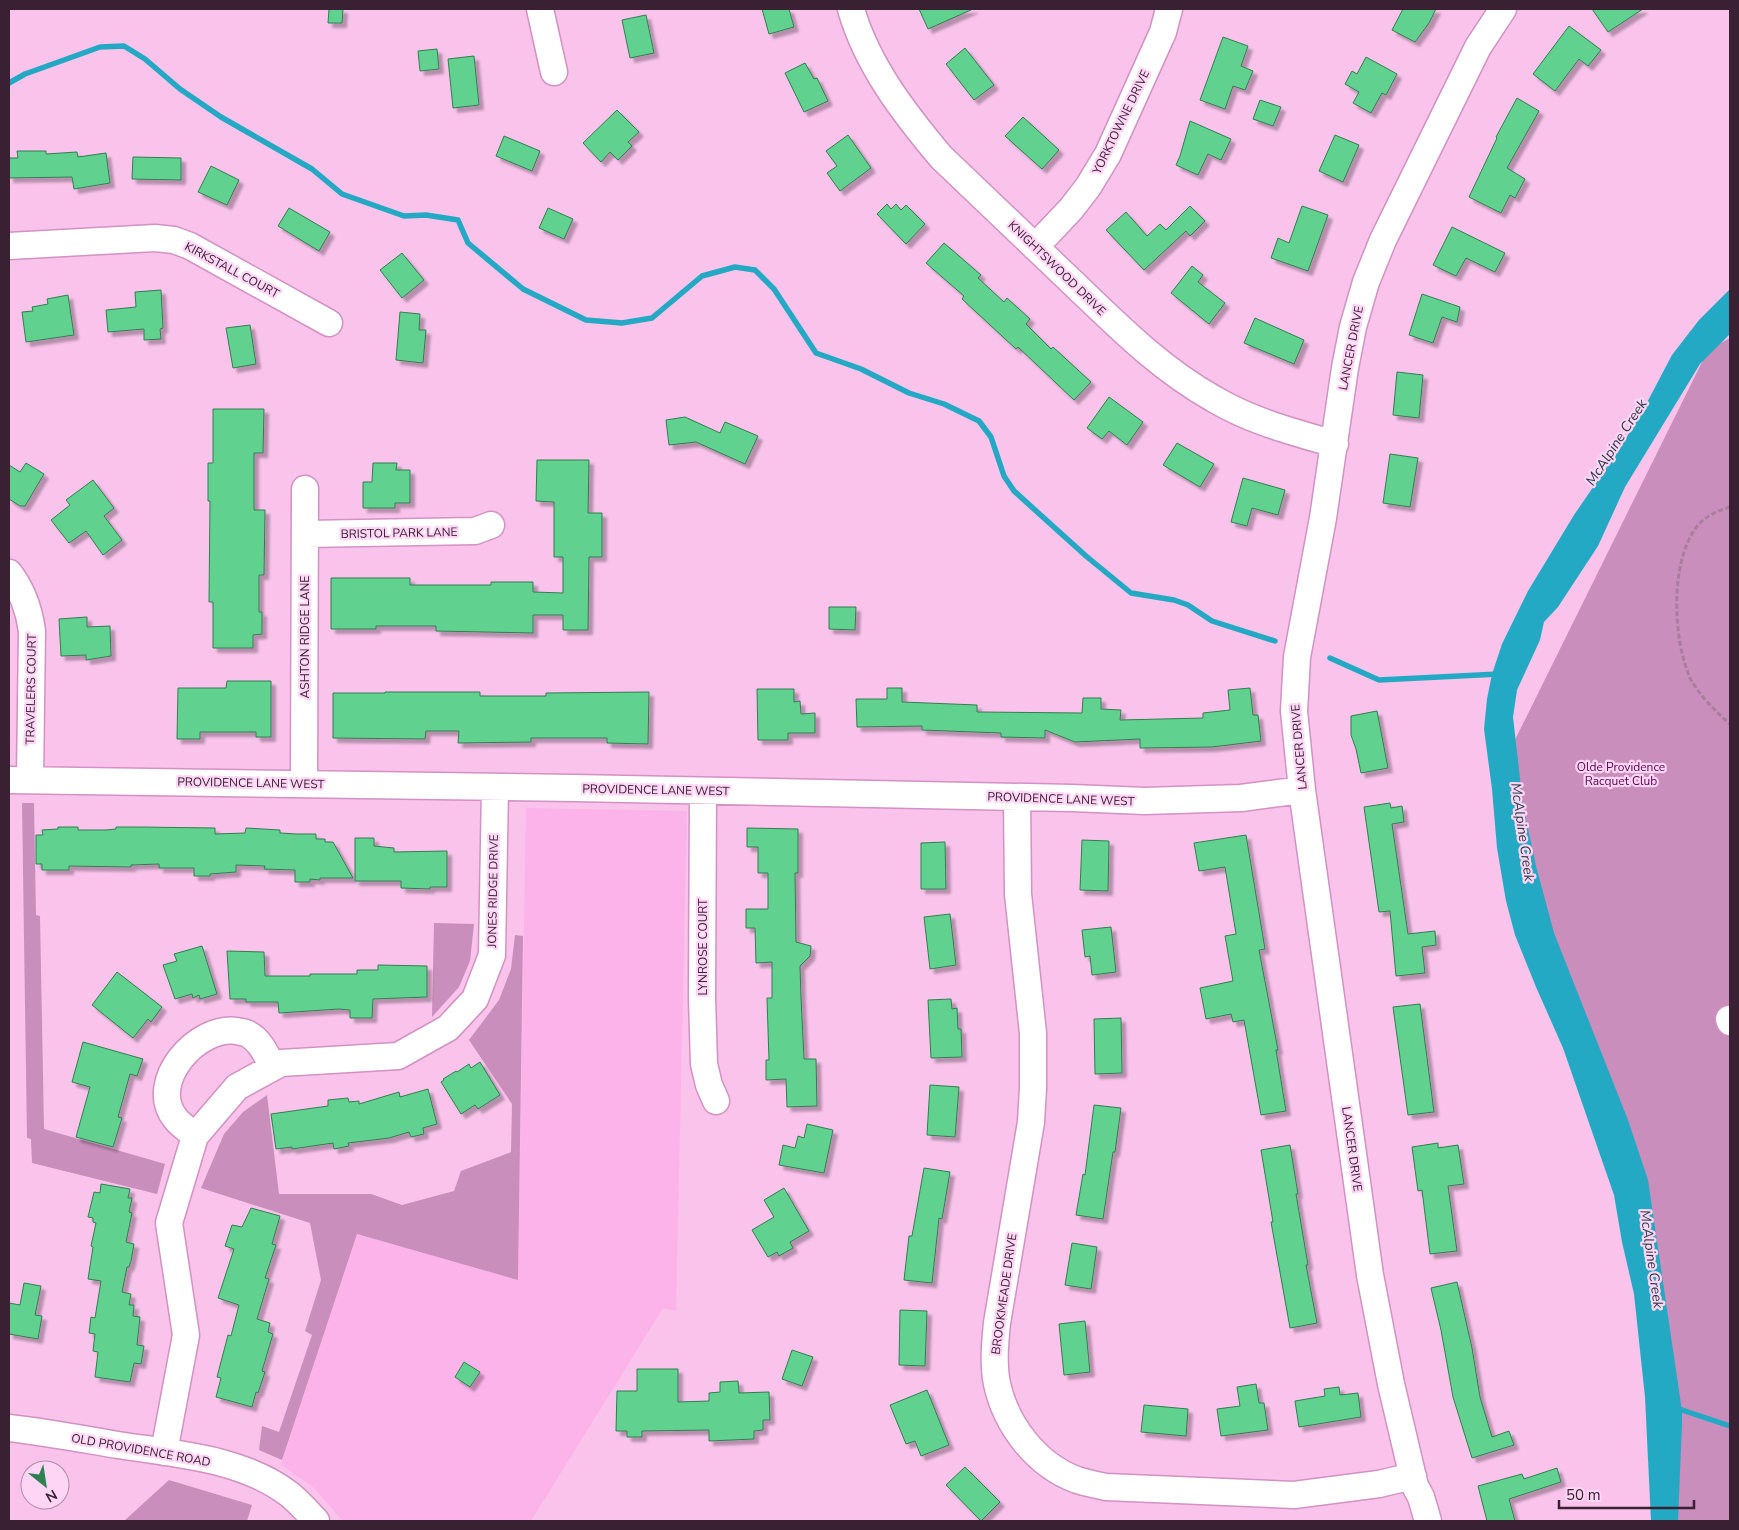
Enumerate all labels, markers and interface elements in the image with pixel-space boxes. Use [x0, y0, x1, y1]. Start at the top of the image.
street label: YORKTOWNE DRIVE [1088, 67, 1153, 178]
street label: KNIGHTSWOOD DRIVE [1005, 217, 1109, 319]
street label: KIRKSTALL COURT [182, 238, 283, 302]
street label: LANCER DRIVE [1335, 305, 1367, 391]
water label: McAlpine Creek [1581, 395, 1652, 489]
street label: BRISTOL PARK LANE [340, 524, 458, 542]
street label: ASHTON RIDGE LANE [297, 576, 313, 698]
street label: TRAVELERS COURT [22, 632, 40, 745]
street label: LANCER DRIVE [1287, 704, 1311, 790]
park label: Olde Providence Racquet Club [1577, 759, 1665, 789]
street label: PROVIDENCE LANE WEST [177, 774, 326, 792]
street label: PROVIDENCE LANE WEST [582, 781, 731, 799]
water label: McAlpine Creek [1506, 782, 1539, 884]
street label: PROVIDENCE LANE WEST [987, 788, 1136, 810]
street label: JONES RIDGE DRIVE [484, 834, 502, 949]
street label: LYNROSE COURT [695, 898, 711, 995]
street label: LANCER DRIVE [1338, 1106, 1366, 1192]
water label: McAlpine Creek [1635, 1209, 1668, 1311]
street label: BROOKMEADE DRIVE [988, 1232, 1020, 1356]
street label: OLD PROVIDENCE ROAD [70, 1430, 212, 1470]
north arrow [20, 1460, 70, 1510]
scale bar [1559, 1478, 1694, 1510]
text: N [42, 1485, 61, 1507]
text: 50 m [1566, 1485, 1601, 1505]

